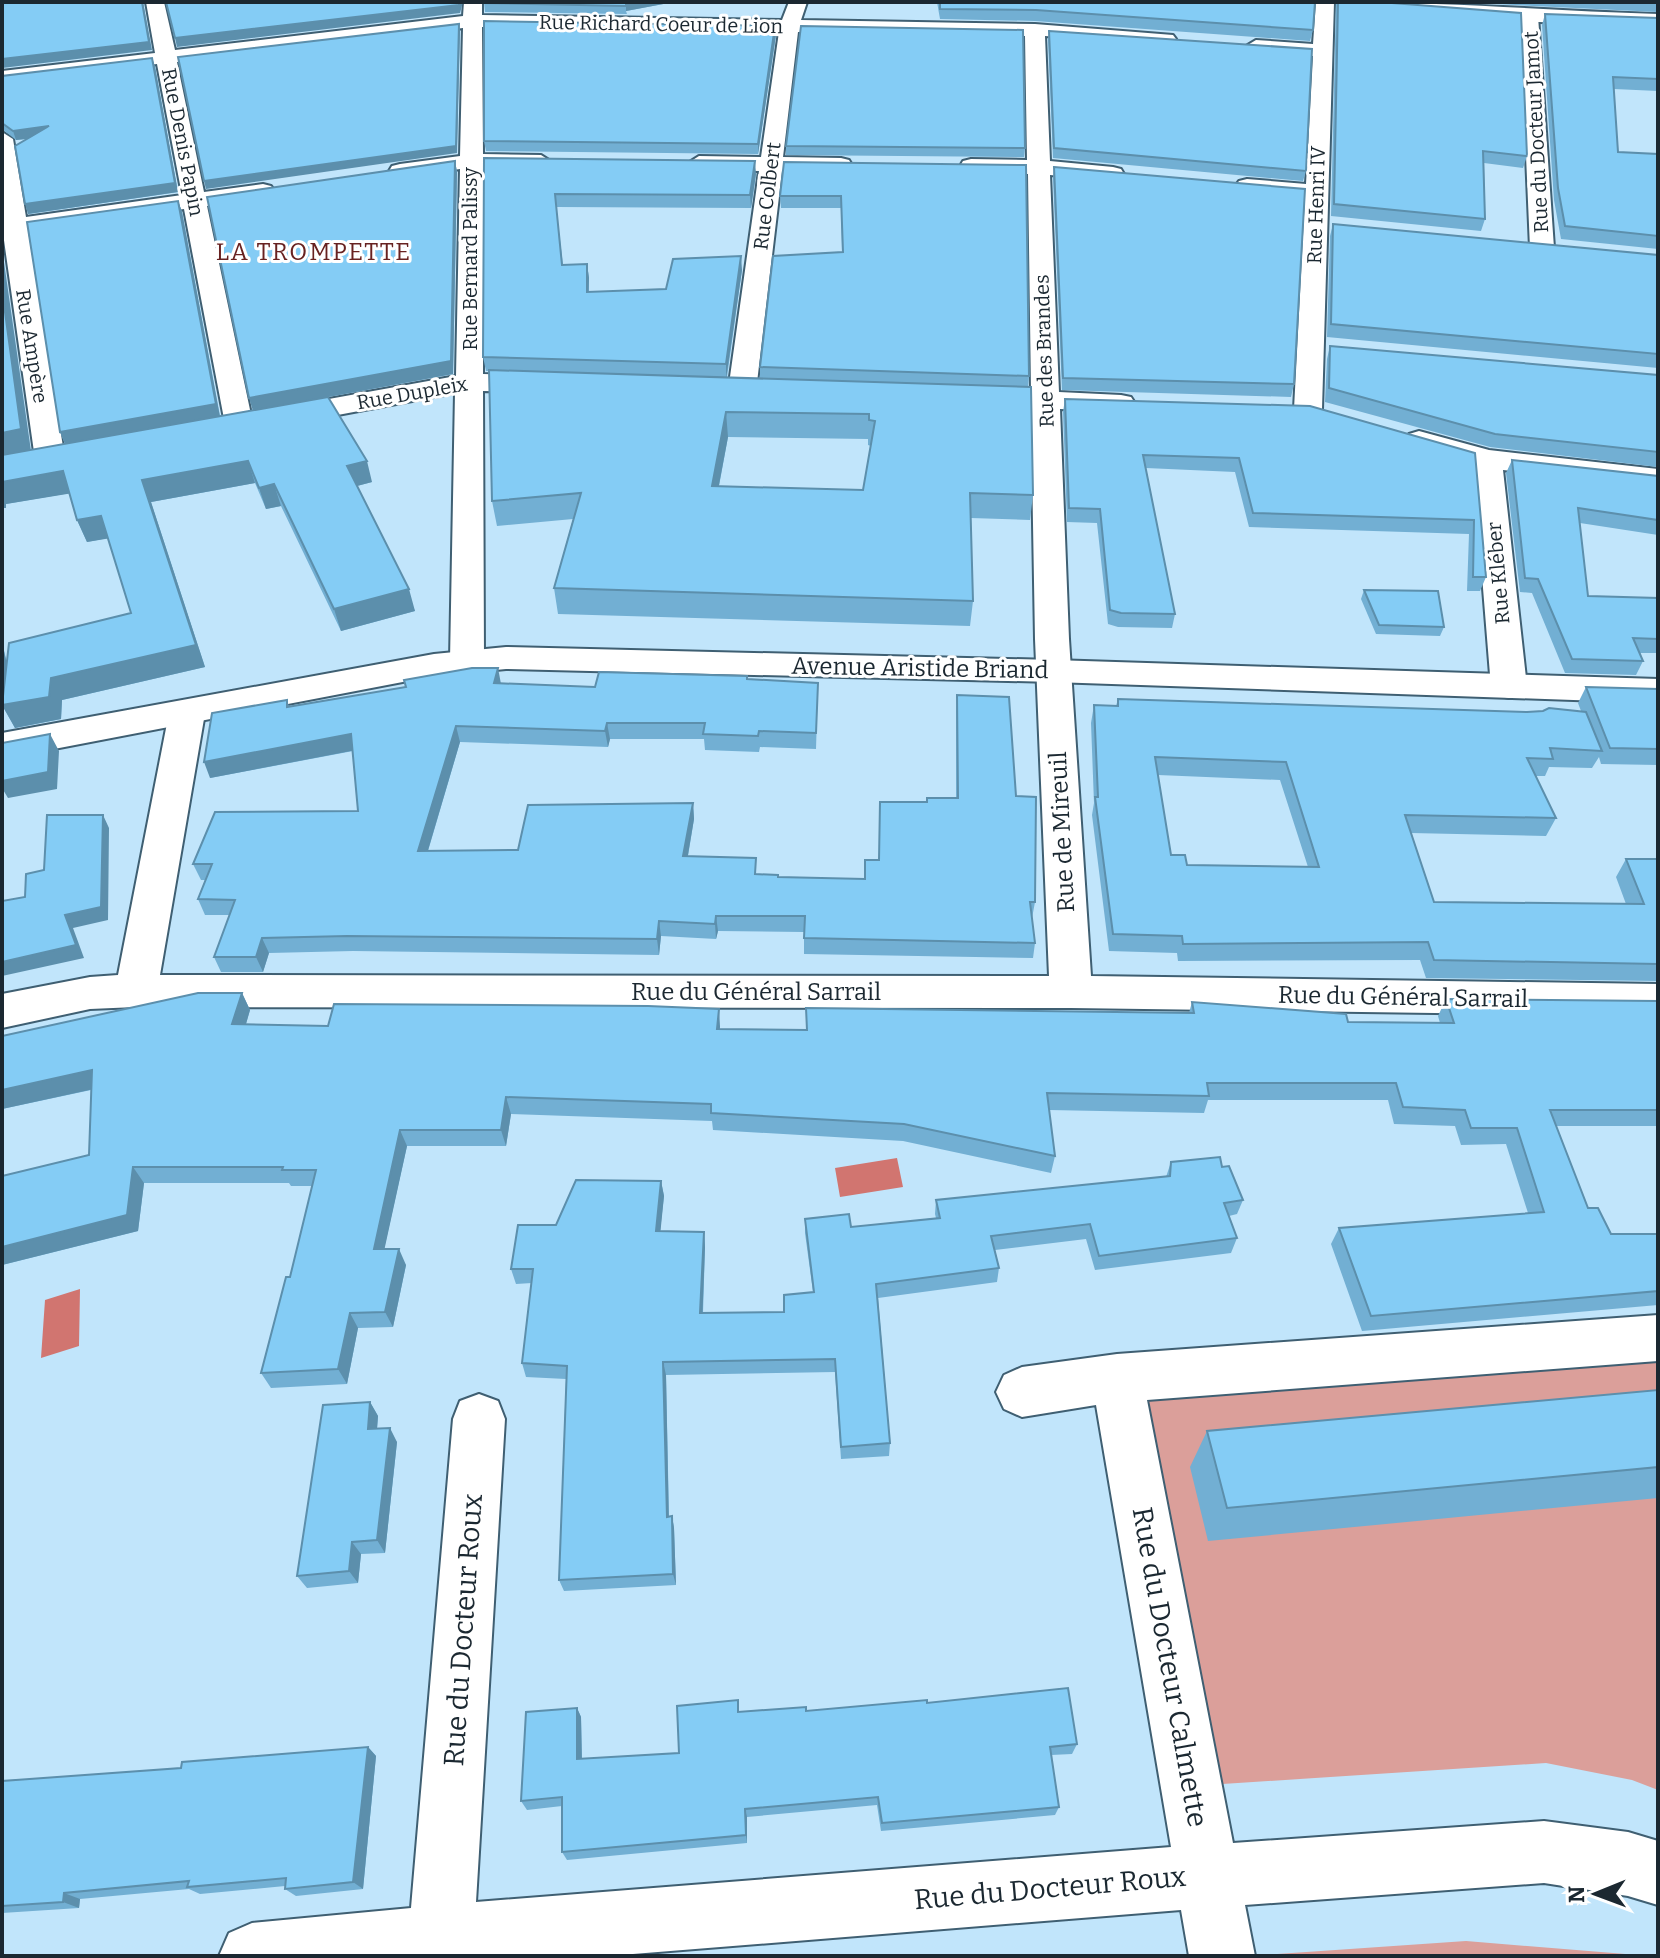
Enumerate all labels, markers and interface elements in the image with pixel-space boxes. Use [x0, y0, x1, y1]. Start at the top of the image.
street label: Rue Richard Coeur de Lion [539, 10, 784, 38]
street label: Rue du Docteur Jamot [1519, 30, 1553, 234]
street label: Rue Denis Papin [157, 66, 209, 218]
street label: Rue Colbert [748, 141, 786, 251]
street label: Rue Henri IV [1302, 145, 1330, 265]
street label: Rue Bernard Palissy [458, 167, 482, 351]
district label: LA TROMPETTE [216, 238, 412, 266]
street label: Rue des Brandes [1029, 274, 1059, 428]
street label: Rue Ampère [11, 287, 53, 405]
street label: Rue Dupleix [355, 371, 469, 415]
street label: Rue Kléber [1482, 521, 1514, 625]
street label: Avenue Aristide Briand [791, 652, 1049, 684]
street label: Rue de Mireuil [1044, 751, 1080, 913]
street label: Rue du Général Sarrail [631, 978, 881, 1006]
street label: Rue du Général Sarrail [1278, 981, 1528, 1013]
street label: Rue du Docteur Roux [437, 1492, 489, 1767]
street label: Rue du Docteur Calmette [1126, 1504, 1214, 1830]
north arrow [1556, 1854, 1636, 1934]
street label: Rue du Docteur Roux [913, 1860, 1188, 1916]
text: N [1563, 1886, 1590, 1903]

